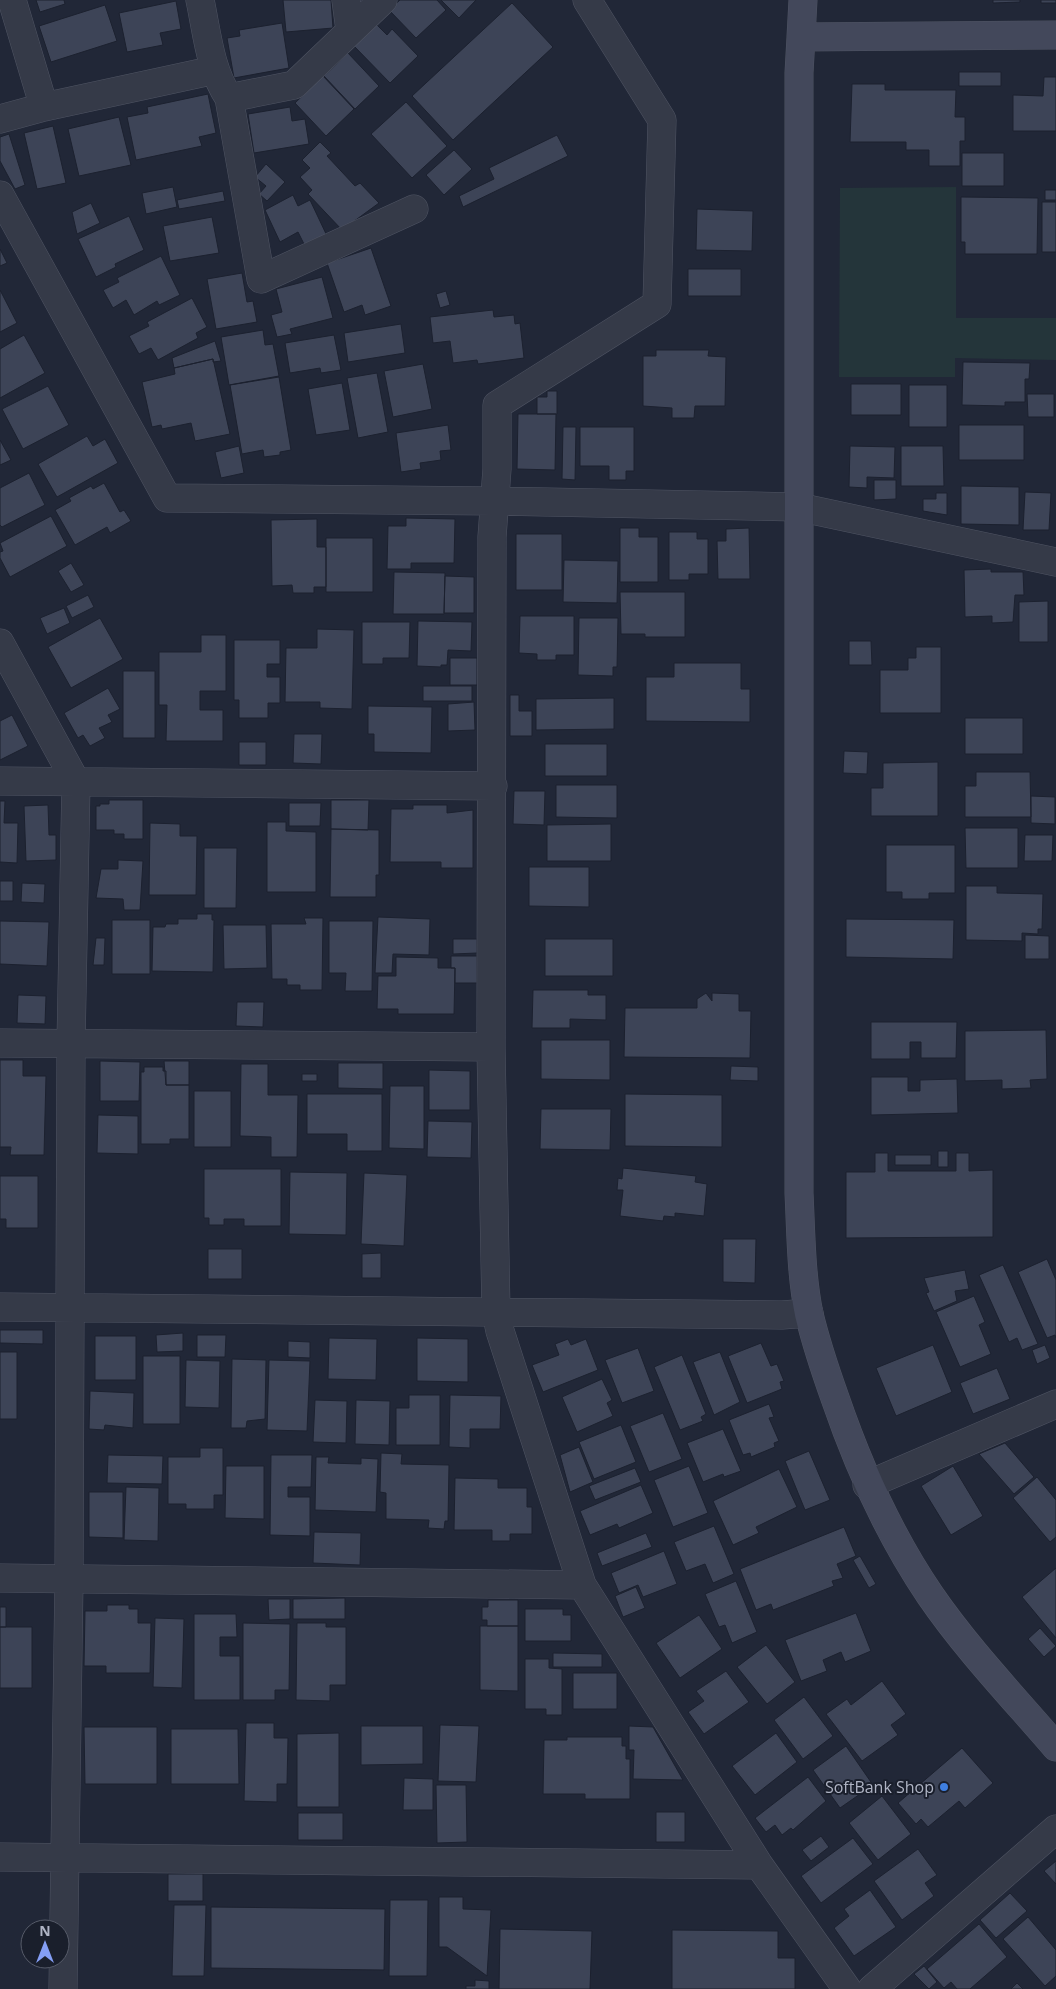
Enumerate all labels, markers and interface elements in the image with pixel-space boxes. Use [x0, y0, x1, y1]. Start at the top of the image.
place label: SoftBank Shop [825, 1776, 934, 1798]
marker: SoftBank Shop [938, 1781, 950, 1793]
north arrow [20, 1919, 70, 1969]
text: N [39, 1921, 51, 1940]

